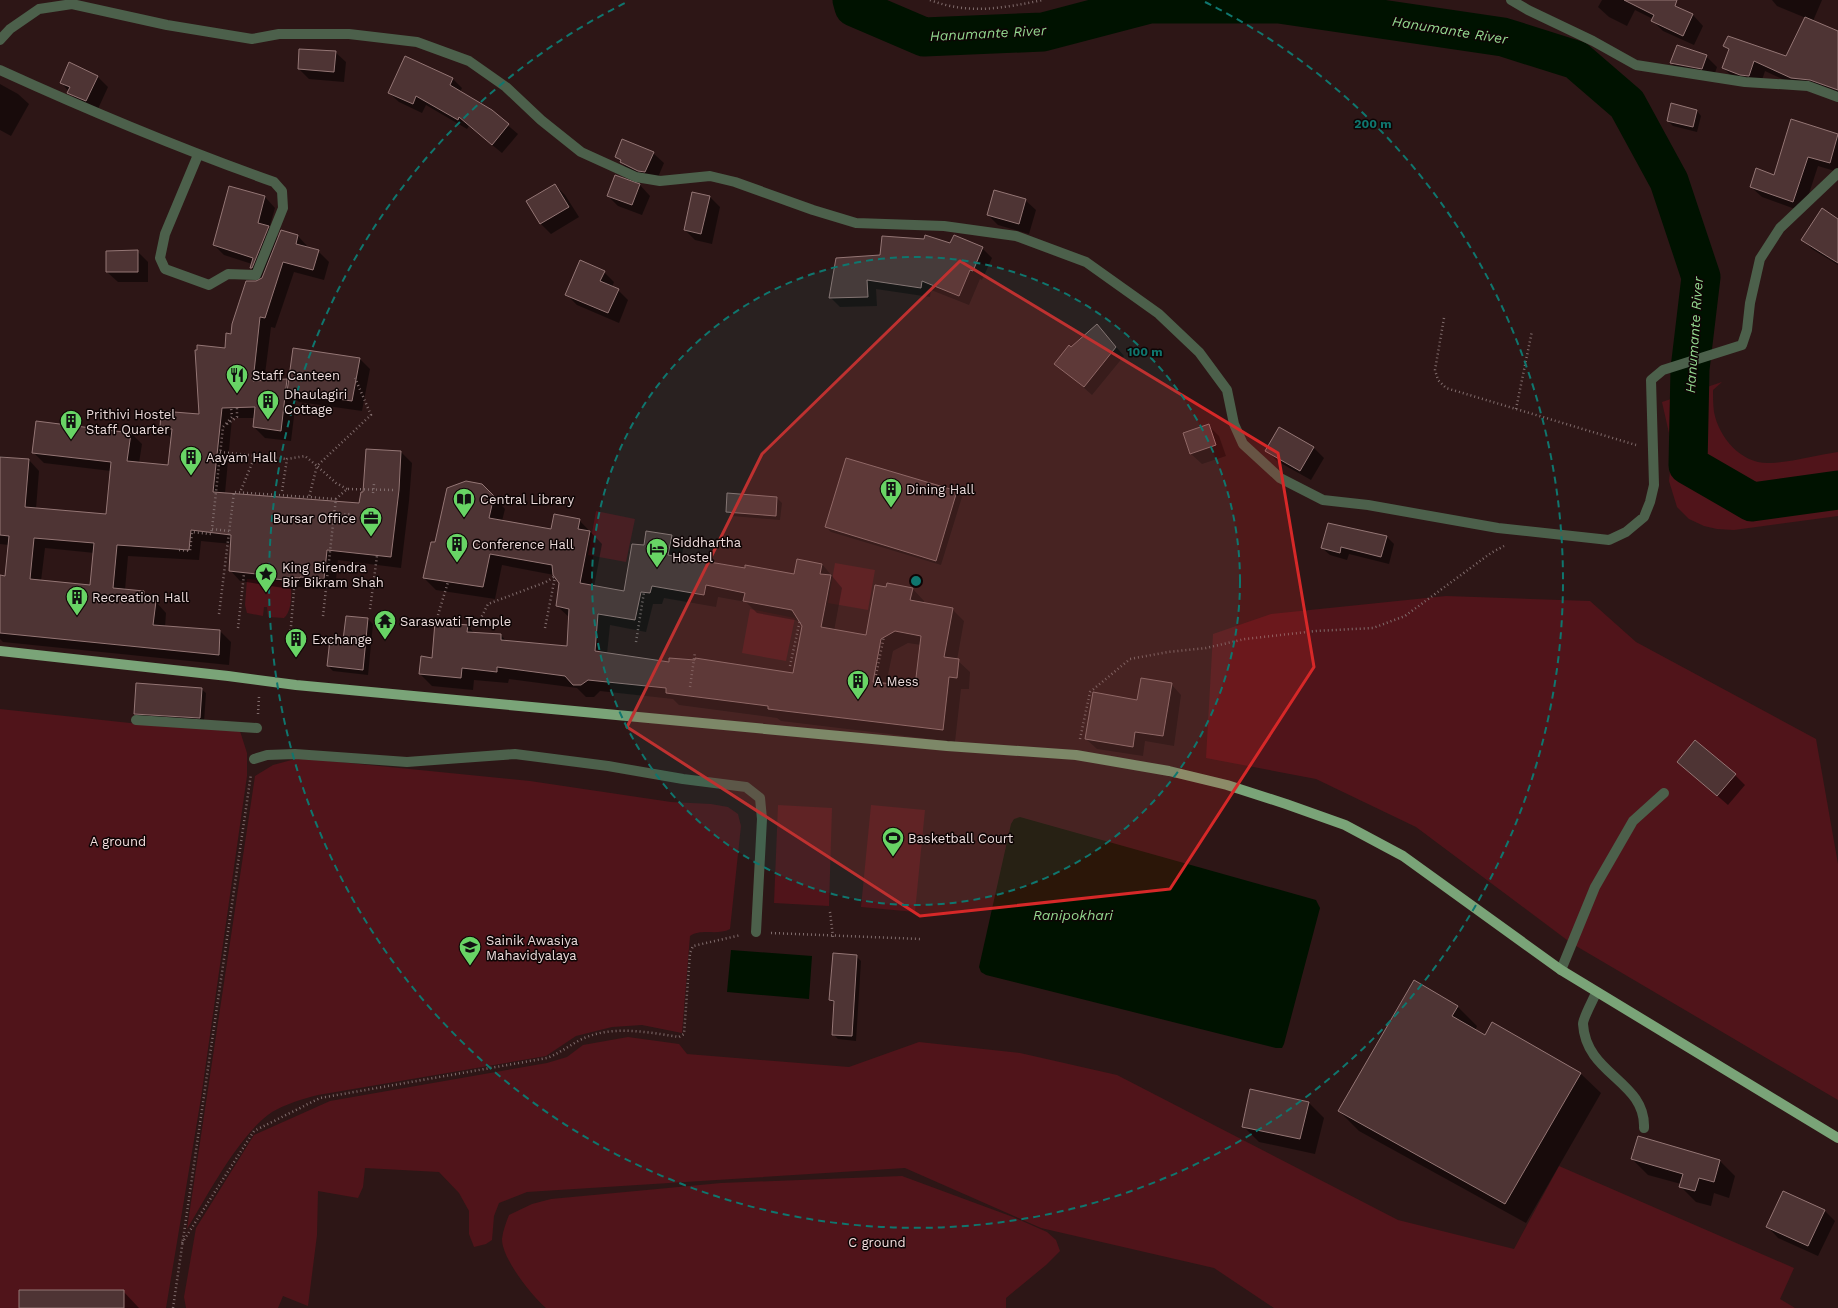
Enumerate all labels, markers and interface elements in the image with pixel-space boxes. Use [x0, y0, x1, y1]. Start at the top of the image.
water label: Hanumante River [1391, 13, 1509, 47]
water label: Hanumante River [929, 22, 1047, 44]
text: 200 m [1354, 117, 1392, 131]
water label: Hanumante River [1682, 276, 1706, 394]
text: 100 m [1127, 345, 1163, 359]
restaurant icon: Staff Canteen [224, 362, 250, 395]
place label: Staff Canteen [252, 368, 340, 383]
place label: Dhaulagiri Cottage [284, 387, 347, 417]
building icon: Dhaulagiri Cottage [255, 388, 281, 421]
place label: Prithivi Hostel Staff Quarter [86, 407, 175, 437]
building icon: Prithivi Hostel Staff Quarter [58, 408, 84, 441]
building icon: Aayam Hall [178, 444, 204, 477]
place label: Aayam Hall [206, 450, 277, 465]
building icon: Dining Hall [878, 476, 904, 509]
place label: Dining Hall [906, 482, 974, 497]
library icon: Central Library [451, 486, 477, 519]
place label: Central Library [480, 492, 574, 507]
office icon: Bursar Office [358, 505, 384, 538]
place label: Bursar Office [273, 511, 356, 526]
building icon: Conference Hall [444, 531, 470, 564]
place label: Siddhartha Hostel [672, 535, 742, 565]
hotel icon: Siddhartha Hostel [644, 536, 670, 569]
place label: Conference Hall [472, 537, 574, 552]
place label: King Birendra Bir Bikram Shah [282, 560, 384, 590]
place icon: King Birendra Bir Bikram Shah [253, 561, 279, 594]
centre of rings [909, 574, 923, 588]
building icon: Recreation Hall [64, 584, 90, 617]
place label: Recreation Hall [92, 590, 189, 605]
temple icon: Saraswati Temple [372, 608, 398, 641]
place label: Saraswati Temple [400, 614, 511, 629]
building icon: Exchange [283, 626, 309, 659]
place label: Exchange [312, 632, 372, 647]
building icon: A Mess [845, 668, 871, 701]
place label: A Mess [874, 674, 919, 689]
sports icon: Basketball Court [880, 825, 906, 858]
place label: Basketball Court [908, 831, 1014, 846]
park label: A ground [90, 834, 146, 849]
water label: Ranipokhari [1033, 907, 1113, 923]
place label: Sainik Awasiya Mahavidyalaya [486, 933, 579, 963]
school or university icon: Sainik Awasiya Mahavidyalaya [457, 934, 483, 967]
park label: C ground [848, 1235, 906, 1250]

